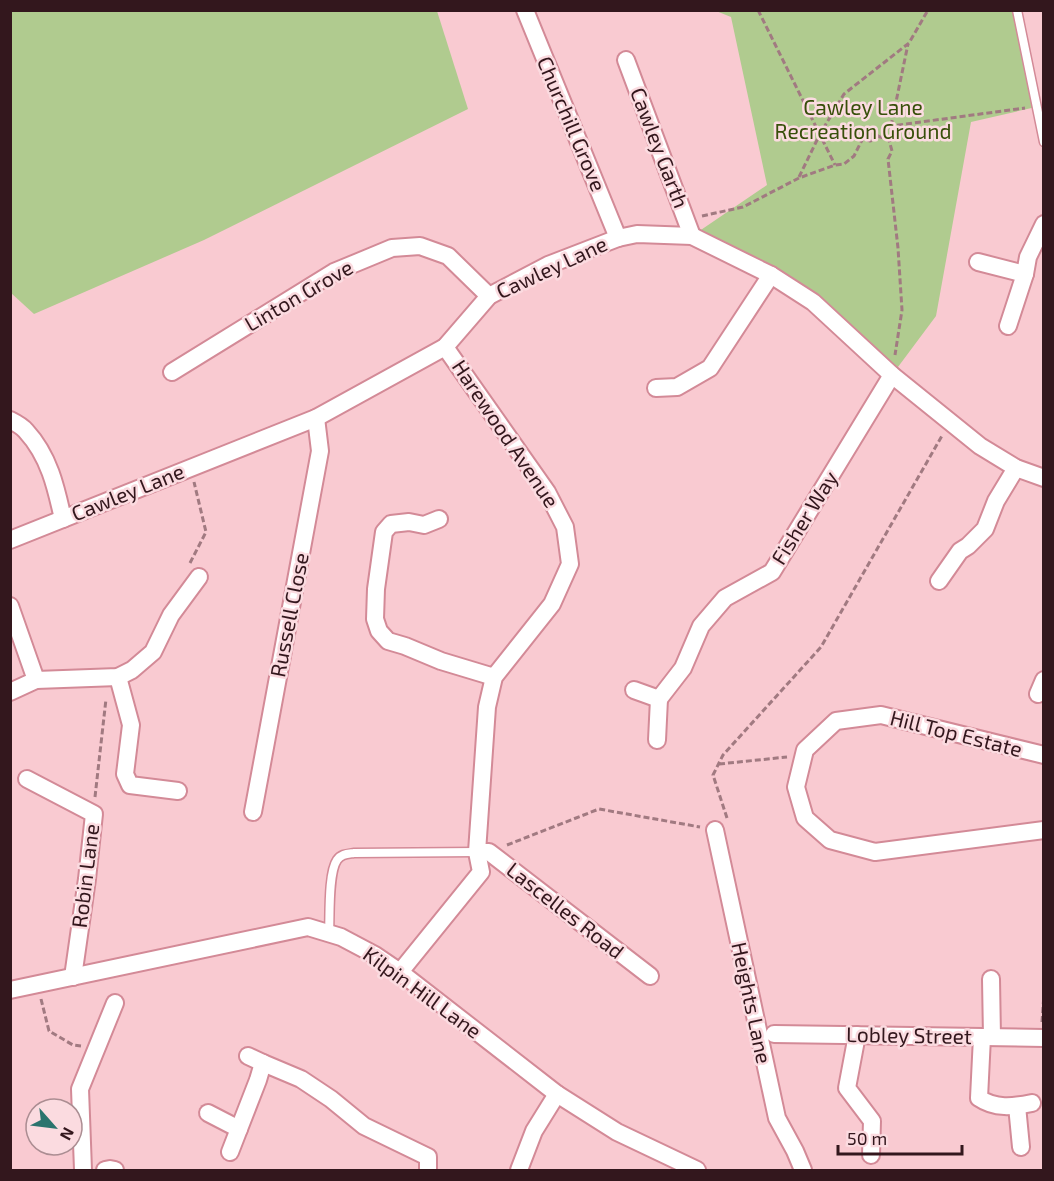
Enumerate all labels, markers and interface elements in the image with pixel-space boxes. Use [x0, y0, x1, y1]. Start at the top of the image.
street label: Churchill Grove [533, 52, 612, 195]
street label: Cawley Garth [626, 84, 695, 211]
park label: Cawley Lane Recreation Ground [775, 94, 951, 143]
street label: Cawley Lane [492, 230, 611, 303]
street label: Linton Grove [240, 254, 357, 336]
street label: Harewood Avenue [448, 355, 565, 512]
street label: Cawley Lane [67, 458, 187, 526]
street label: Fisher Way [765, 466, 842, 569]
street label: Russell Close [264, 550, 313, 679]
street label: Hill Top Estate [888, 704, 1025, 761]
street label: Robin Lane [66, 822, 103, 929]
street label: Lascelles Road [502, 856, 630, 963]
street label: Heights Lane [727, 940, 778, 1066]
street label: Kilpin Hill Lane [359, 941, 487, 1043]
street label: Lobley Street [846, 1021, 972, 1048]
north arrow [24, 1097, 84, 1157]
scale bar [838, 1118, 962, 1156]
text: N [57, 1125, 79, 1144]
text: 50 m [847, 1127, 887, 1149]

